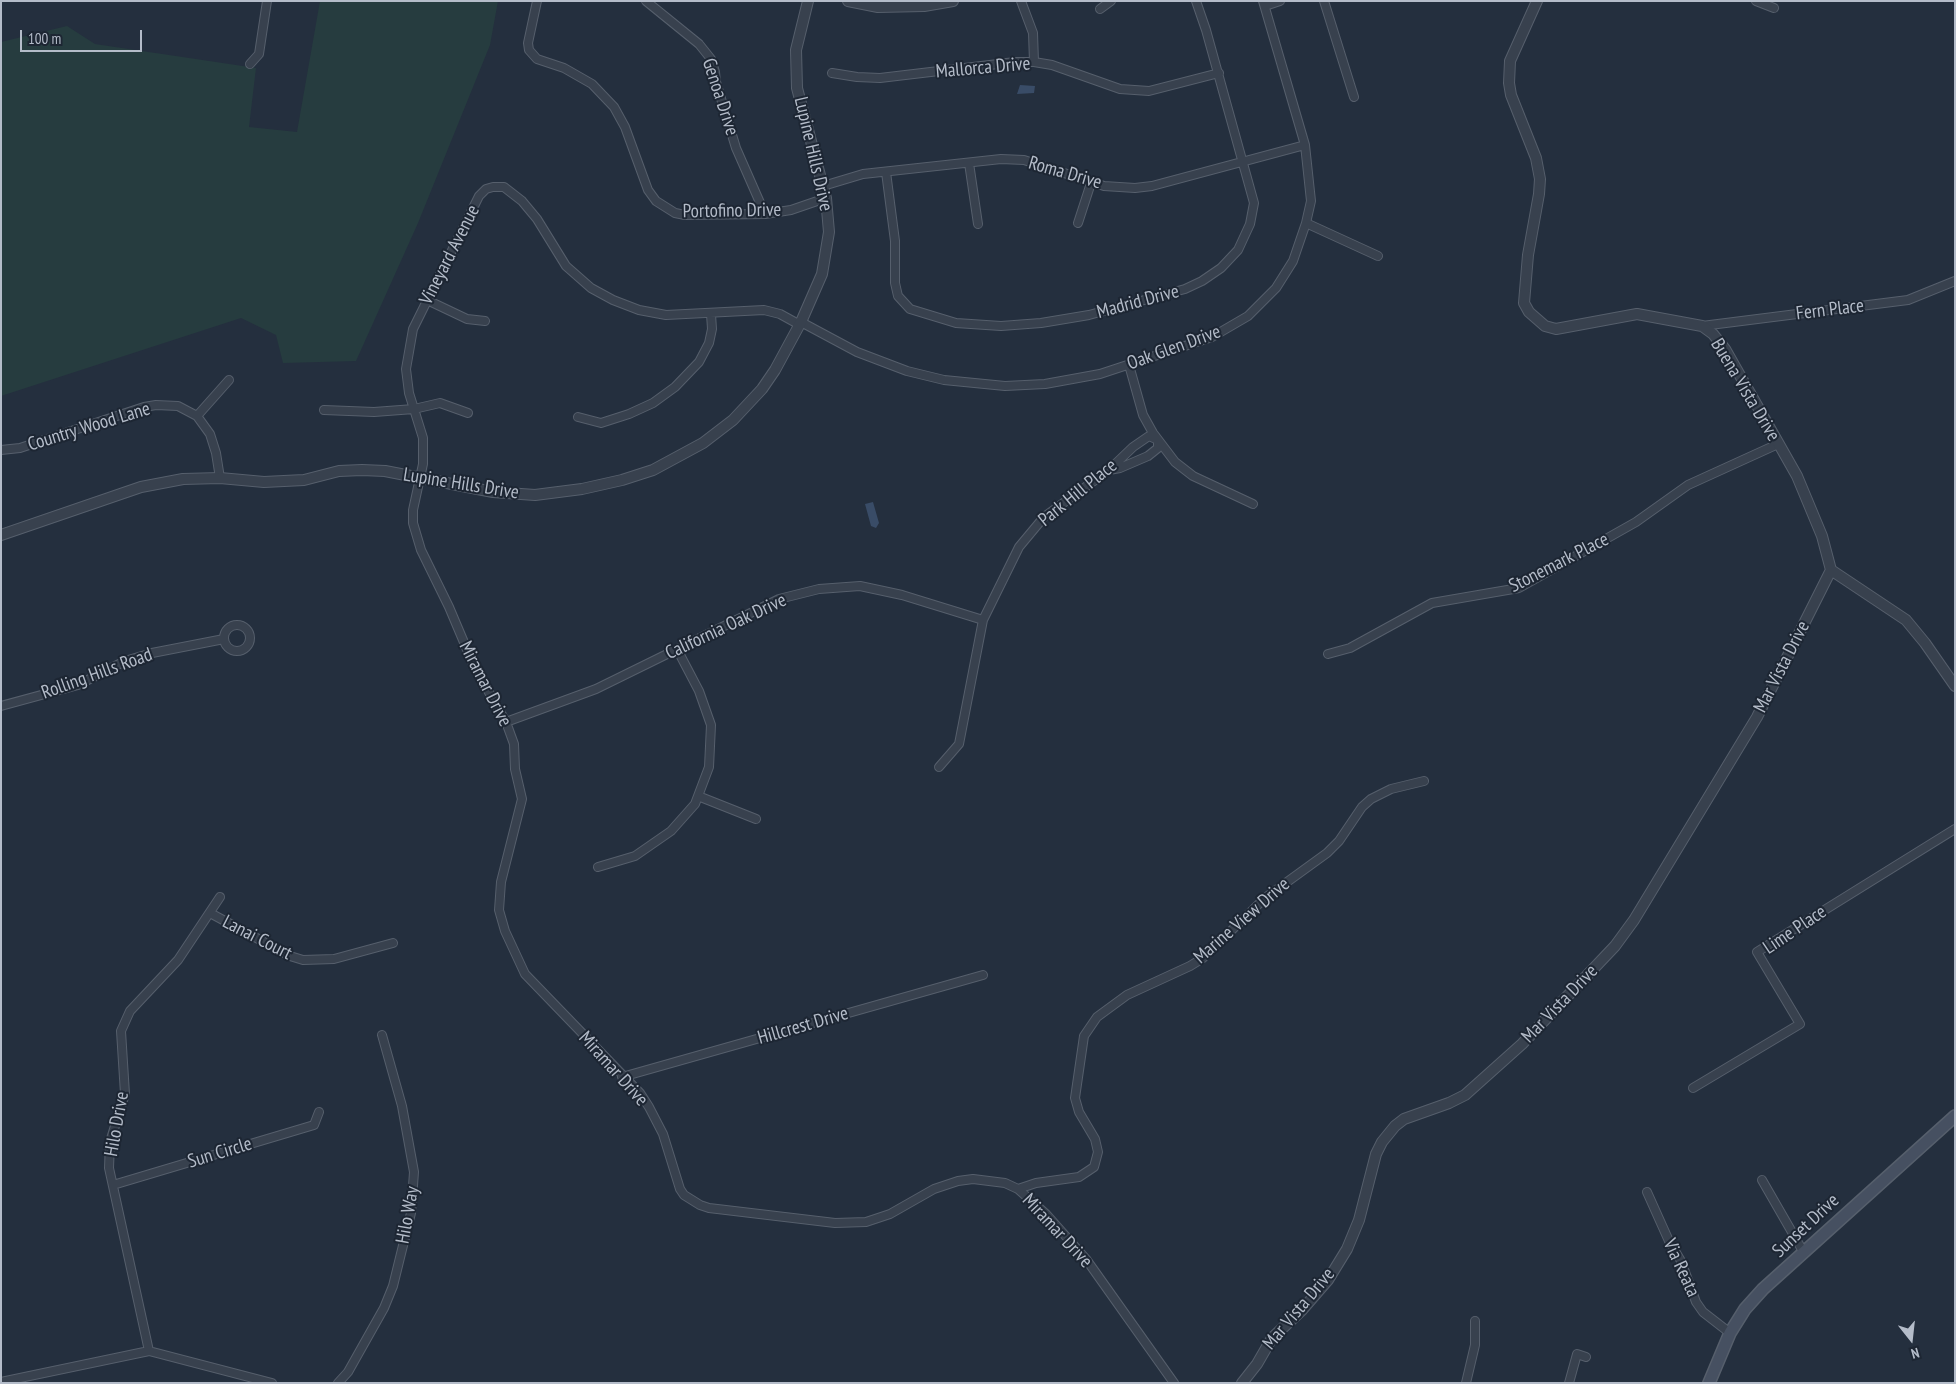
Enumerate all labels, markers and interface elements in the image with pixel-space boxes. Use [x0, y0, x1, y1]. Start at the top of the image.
scale bar [22, 20, 145, 52]
text: 100 m [28, 29, 61, 48]
street label: Mallorca Drive [935, 53, 1031, 83]
street label: Genoa Drive [697, 55, 743, 139]
street label: Lupine Hills Drive [789, 95, 837, 213]
street label: Roma Drive [1026, 152, 1104, 194]
street label: Portofino Drive [683, 199, 781, 223]
street label: Vineyard Avenue [415, 201, 485, 309]
street label: Madrid Drive [1094, 280, 1182, 324]
street label: Fern Place [1795, 295, 1865, 325]
street label: Oak Glen Drive [1124, 321, 1224, 375]
street label: Buena Vista Drive [1705, 335, 1785, 445]
street label: Country Wood Lane [25, 398, 153, 456]
street label: Park Hill Place [1034, 454, 1122, 532]
street label: Lupine Hills Drive [402, 464, 520, 504]
street label: Stonemark Place [1505, 528, 1613, 598]
street label: California Oak Drive [662, 589, 790, 665]
street label: Mar Vista Drive [1749, 617, 1815, 717]
street label: Miramar Drive [454, 638, 516, 730]
street label: Rolling Hills Road [39, 643, 155, 705]
street label: Marine View Drive [1189, 873, 1295, 969]
street label: Lime Place [1759, 901, 1831, 959]
street label: Lanai Court [218, 911, 296, 965]
street label: Mar Vista Drive [1517, 960, 1603, 1048]
street label: Hillcrest Drive [755, 1002, 851, 1050]
street label: Miramar Drive [573, 1027, 653, 1111]
street label: Hilo Drive [100, 1090, 134, 1158]
street label: Sun Circle [185, 1132, 255, 1174]
street label: Hilo Way [392, 1185, 424, 1245]
street label: Miramar Drive [1017, 1189, 1097, 1273]
street label: Sunset Drive [1768, 1189, 1844, 1263]
street label: Via Reata [1658, 1235, 1704, 1301]
street label: Mar Vista Drive [1258, 1264, 1340, 1354]
north arrow [1886, 1314, 1936, 1364]
text: N [1909, 1344, 1921, 1363]

